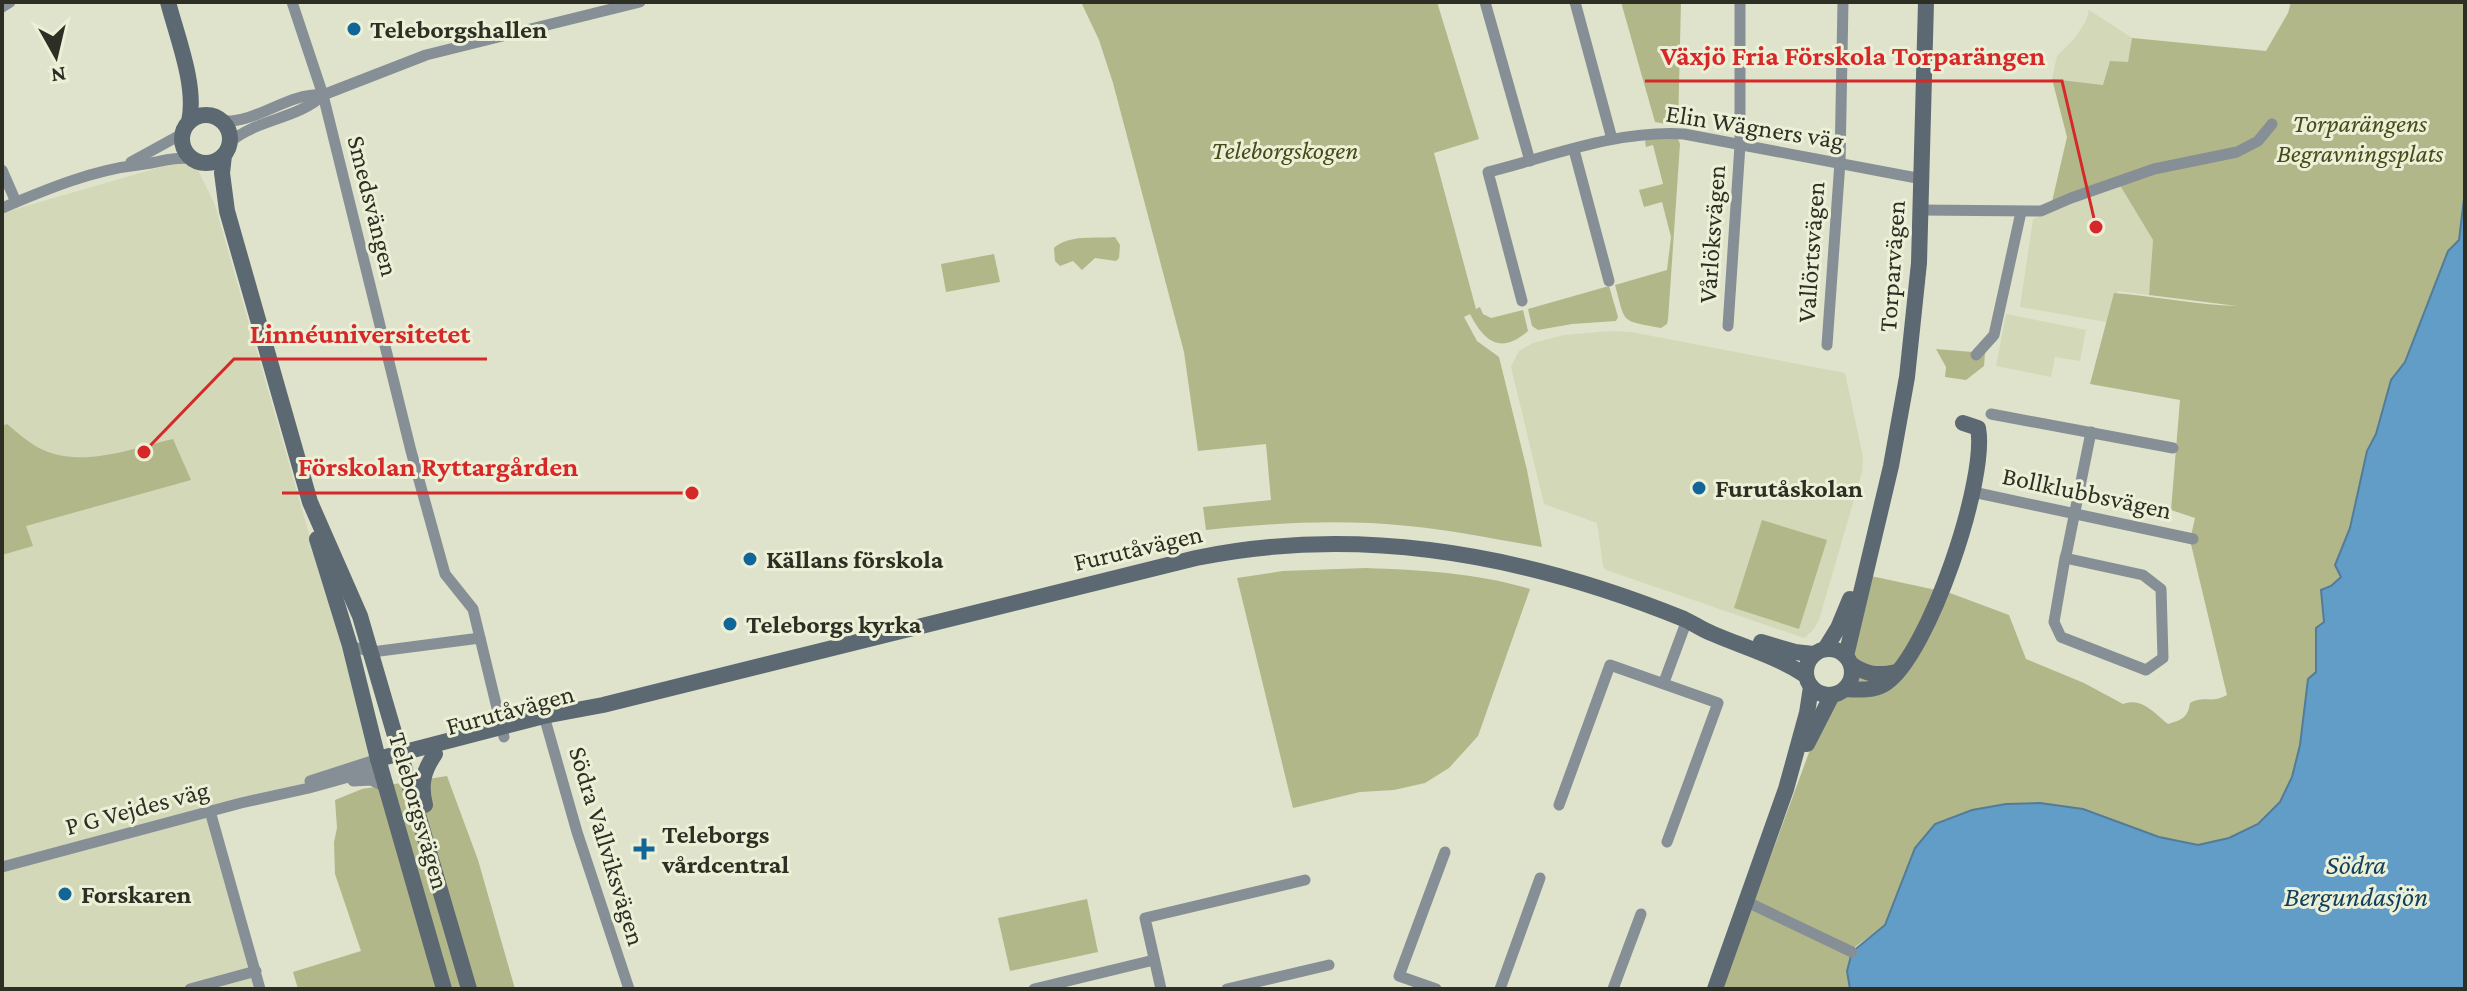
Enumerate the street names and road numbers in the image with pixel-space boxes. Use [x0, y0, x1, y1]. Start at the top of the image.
street label: Elin Wägners väg [1664, 99, 1847, 155]
street label: Smedsvängen [342, 133, 404, 279]
street label: Vårlöksvägen [1693, 164, 1731, 304]
street label: Vallörtsvägen [1792, 180, 1830, 324]
street label: Torparvägen [1873, 199, 1911, 333]
street label: Bollklubbsvägen [2000, 461, 2174, 525]
street label: Furutåvägen [1071, 519, 1205, 577]
street label: Furutåvägen [443, 679, 577, 741]
street label: Teleborgsvägen [383, 729, 455, 893]
street label: Södra Vallviksvägen [563, 743, 651, 949]
street label: P G Vejdes väg [62, 775, 212, 841]

